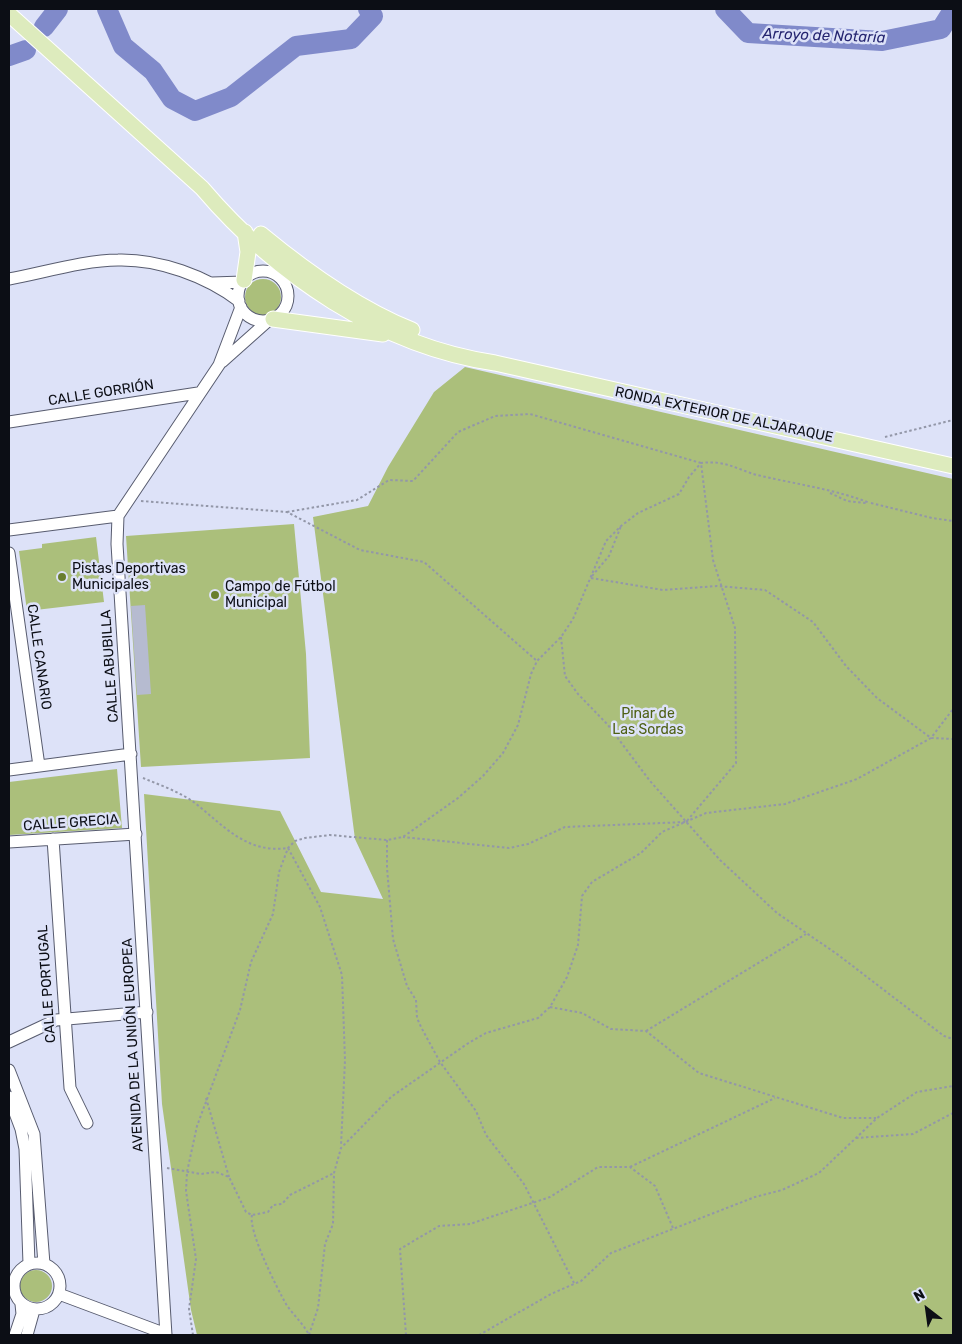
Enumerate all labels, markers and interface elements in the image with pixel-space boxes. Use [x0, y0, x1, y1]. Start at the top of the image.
water label: Arroyo de Notaría [762, 25, 886, 47]
street label: CALLE GORRIÓN [47, 376, 155, 410]
street label: RONDA EXTERIOR DE ALJARAQUE [613, 384, 835, 446]
place label: Pistas Deportivas Municipales [72, 561, 186, 594]
marker: Pistas Deportivas Municipales [56, 571, 68, 583]
place label: Campo de Fútbol Municipal [225, 579, 336, 612]
marker: Campo de Fútbol Municipal [209, 589, 221, 601]
street label: CALLE CANARIO [23, 603, 55, 711]
street label: CALLE ABUBILLA [98, 609, 122, 723]
park label: Pinar de Las Sordas [612, 706, 684, 739]
street label: CALLE GRECIA [23, 811, 119, 835]
street label: CALLE PORTUGAL [34, 924, 60, 1044]
street label: AVENIDA DE LA UNIÓN EUROPEA [119, 938, 147, 1152]
north arrow [902, 1284, 952, 1334]
text: N [911, 1286, 928, 1305]

